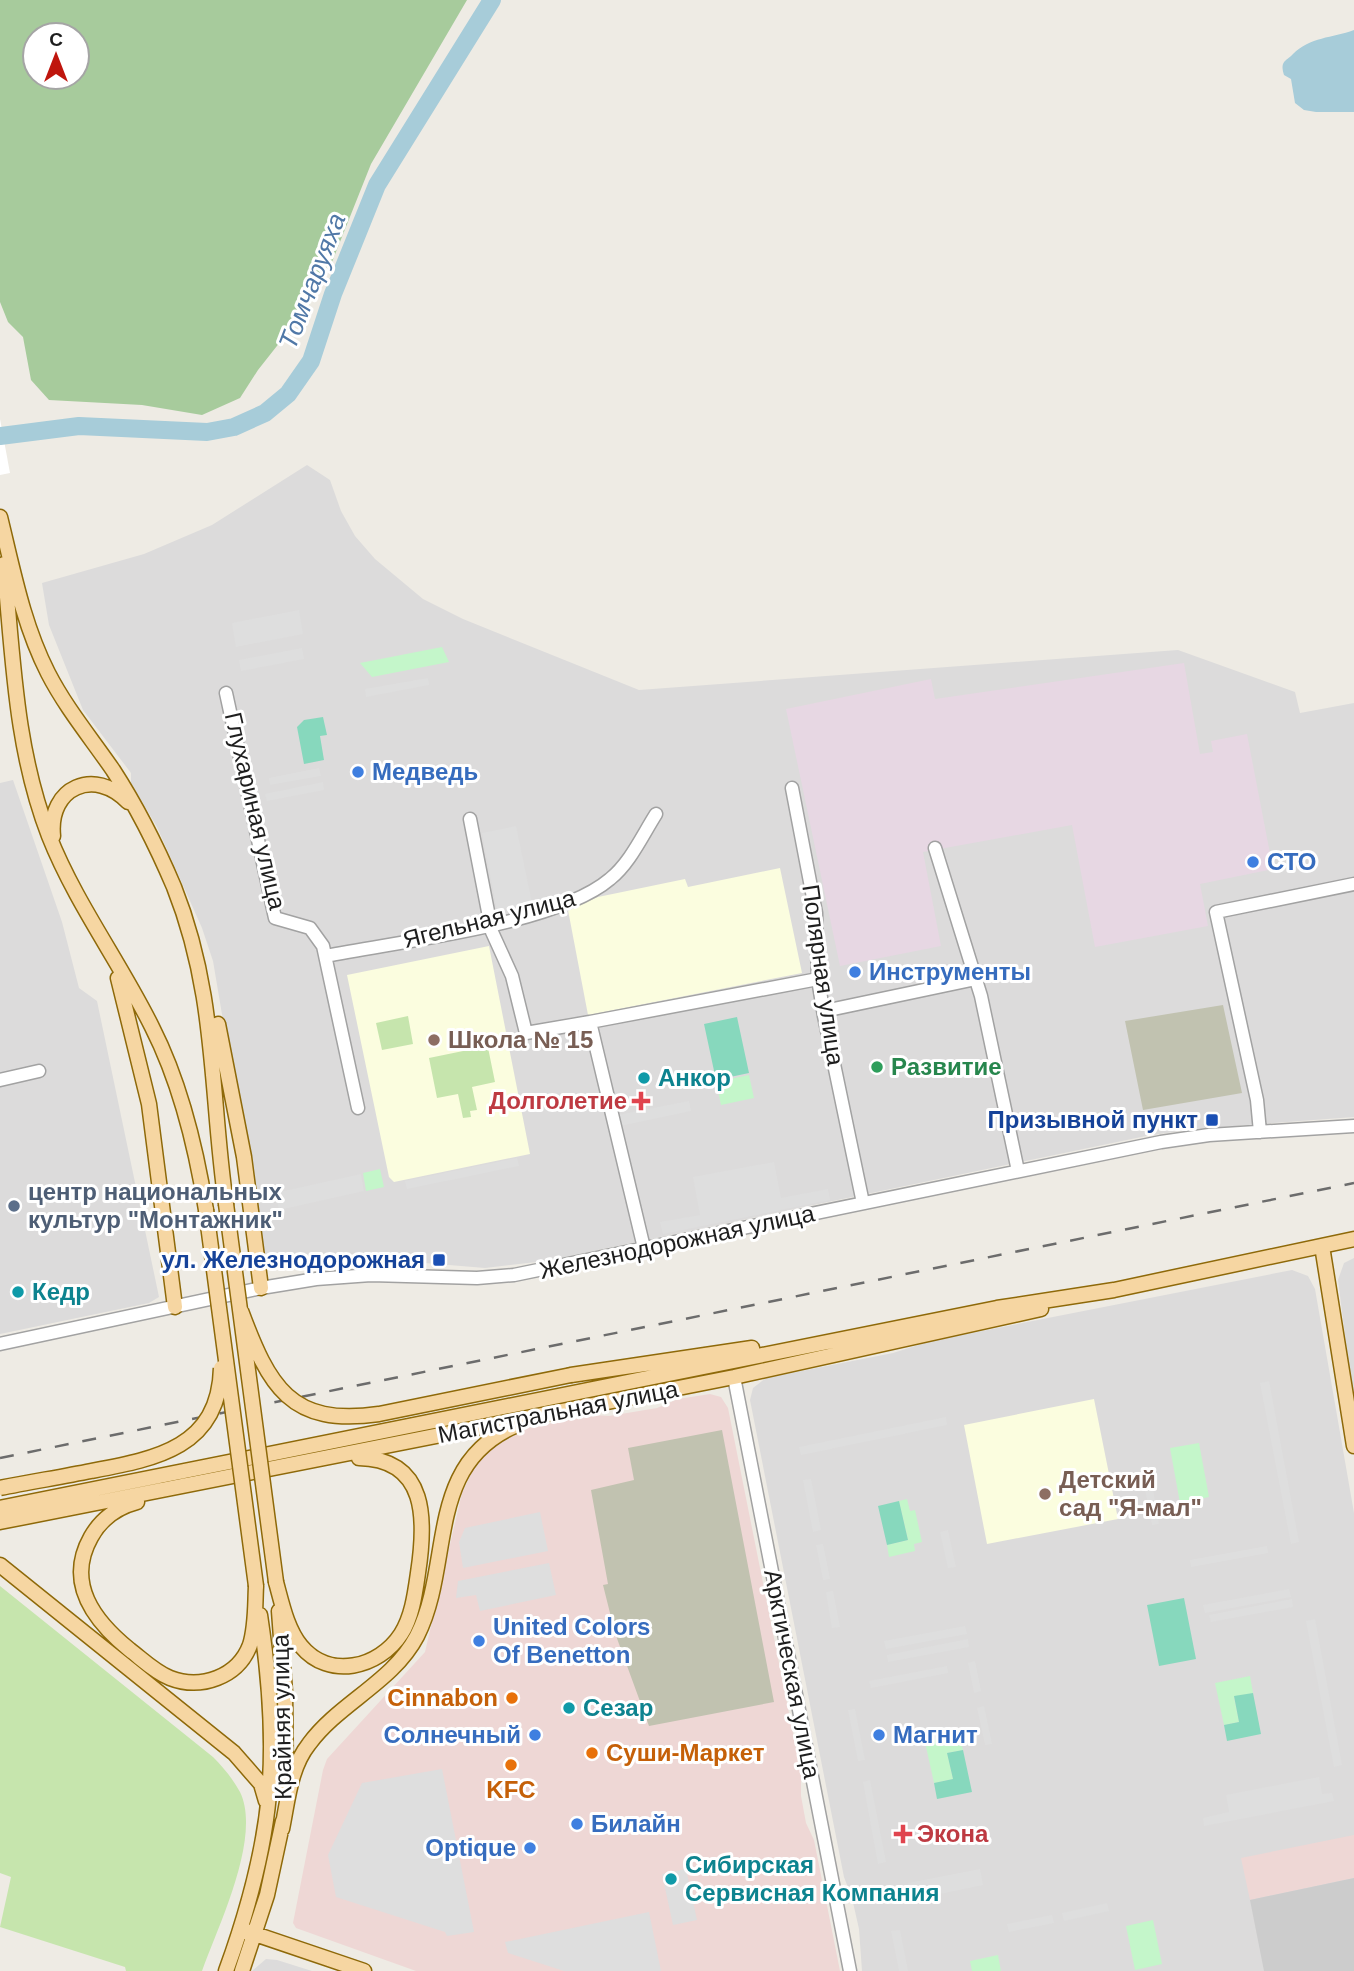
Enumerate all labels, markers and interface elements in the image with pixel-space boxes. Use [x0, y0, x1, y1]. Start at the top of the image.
north arrow [21, 21, 91, 91]
text: С [49, 29, 63, 50]
water label: Томчаруяха [272, 209, 352, 353]
street label: Глухариная улица [220, 710, 291, 913]
place label: Медведь [372, 758, 478, 785]
marker: Медведь [350, 764, 366, 780]
place label: СТО [1267, 848, 1316, 875]
marker: СТО [1245, 854, 1261, 870]
street label: Полярная улица [797, 883, 850, 1068]
street label: Ягельная улица [400, 884, 579, 953]
place label: Инструменты [869, 958, 1031, 985]
marker: Инструменты [847, 964, 863, 980]
place label: Школа № 15 [448, 1026, 593, 1053]
marker: Школа № 15 [426, 1032, 442, 1048]
place label: Развитие [891, 1053, 1002, 1080]
marker: Развитие [869, 1059, 885, 1075]
place label: Анкор [658, 1064, 731, 1091]
marker: Анкор [636, 1070, 652, 1086]
place label: Долголетие [489, 1087, 627, 1114]
marker: Долголетие [633, 1093, 649, 1109]
place label: Призывной пункт [987, 1106, 1198, 1133]
marker: Призывной пункт [1204, 1112, 1220, 1128]
place label: центр национальных культур "Монтажник" [28, 1178, 283, 1233]
marker: центр национальных культур "Монтажник" [6, 1198, 22, 1214]
street label: Железнодорожная улица [537, 1199, 817, 1284]
place label: ул. Железнодорожная [162, 1246, 425, 1273]
marker: ул. Железнодорожная [431, 1252, 447, 1268]
place label: Кедр [32, 1278, 90, 1305]
marker: Кедр [10, 1284, 26, 1300]
street label: Магистральная улица [435, 1375, 681, 1448]
place label: Детский сад "Я-мал" [1059, 1466, 1202, 1521]
marker: Детский сад "Я-мал" [1037, 1486, 1053, 1502]
street label: Арктическая улица [759, 1567, 826, 1781]
place label: United Colors Of Benetton [493, 1613, 650, 1668]
street label: Крайняя улица [267, 1633, 296, 1800]
marker: United Colors Of Benetton [471, 1633, 487, 1649]
place label: Cinnabon [387, 1684, 498, 1711]
marker: Cinnabon [504, 1690, 520, 1706]
place label: Сезар [583, 1694, 653, 1721]
marker: Сезар [561, 1700, 577, 1716]
place label: Солнечный [383, 1721, 521, 1748]
place label: Магнит [893, 1721, 978, 1748]
marker: Солнечный [527, 1727, 543, 1743]
marker: Магнит [871, 1727, 887, 1743]
place label: Суши-Маркет [606, 1739, 765, 1766]
marker: Суши-Маркет [584, 1745, 600, 1761]
marker: KFC [503, 1757, 519, 1773]
place label: KFC [486, 1776, 536, 1803]
place label: Билайн [591, 1810, 681, 1837]
marker: Билайн [569, 1816, 585, 1832]
place label: Экона [917, 1820, 989, 1847]
marker: Экона [895, 1826, 911, 1842]
place label: Optique [425, 1834, 516, 1861]
marker: Optique [522, 1840, 538, 1856]
place label: Сибирская Сервисная Компания [685, 1851, 940, 1906]
marker: Сибирская Сервисная Компания [663, 1871, 679, 1887]

